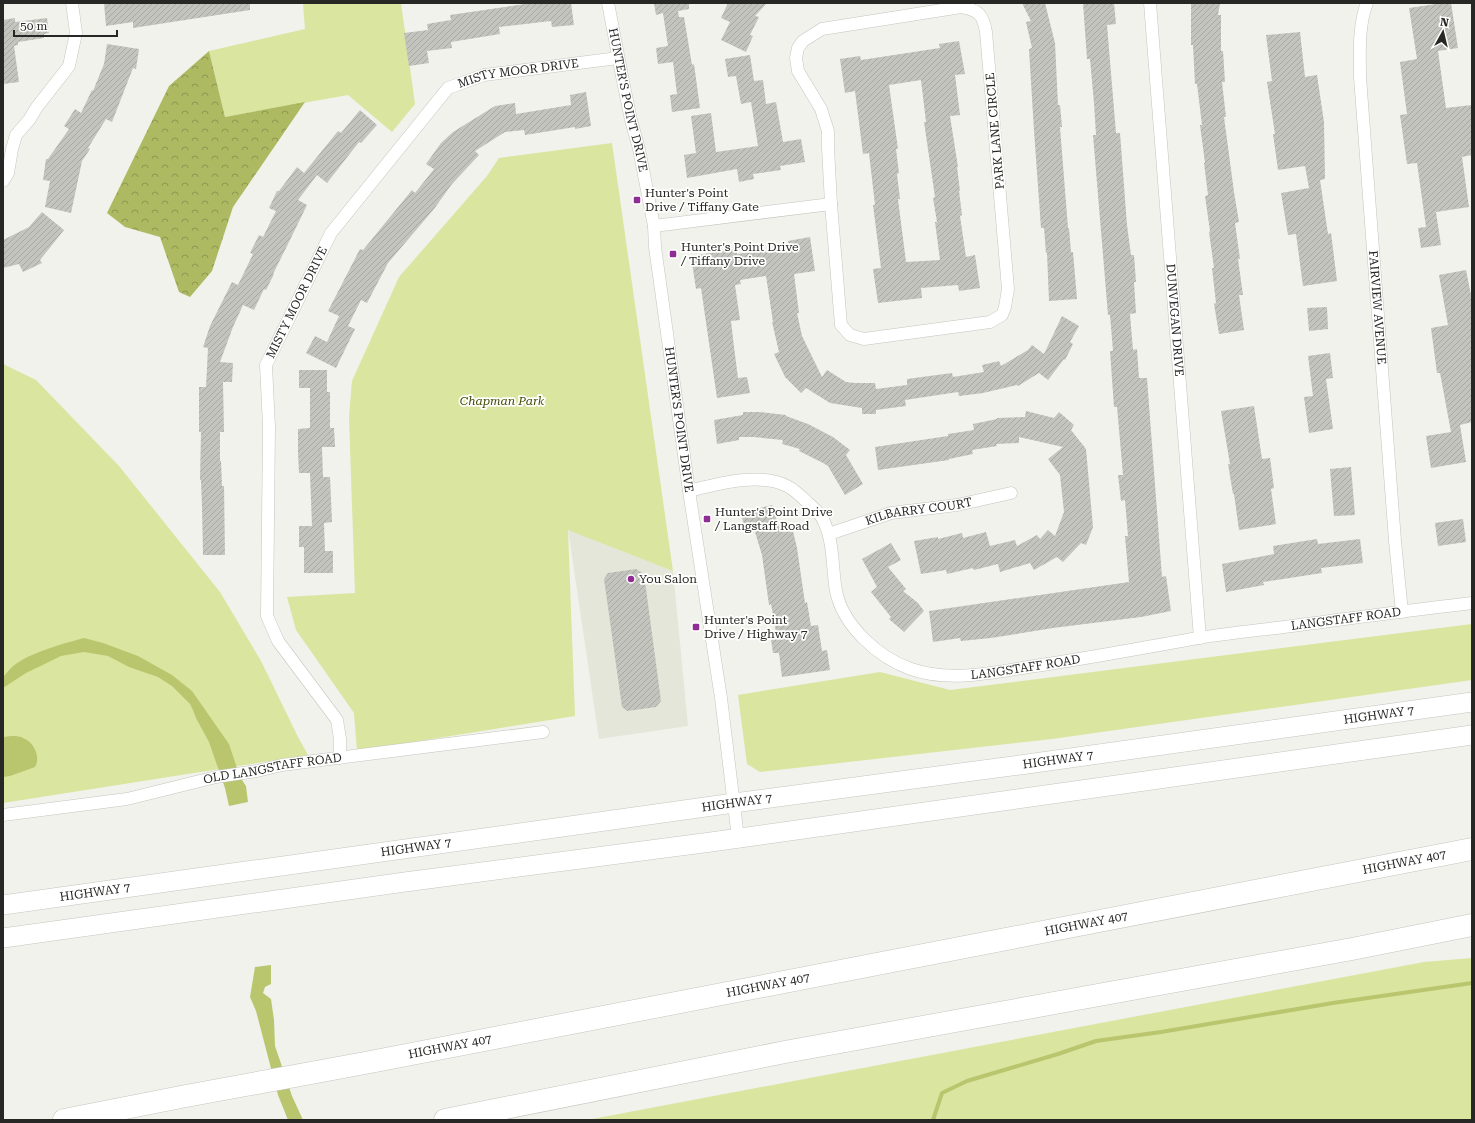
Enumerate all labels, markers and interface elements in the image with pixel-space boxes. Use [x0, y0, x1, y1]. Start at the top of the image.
scale bar [14, 12, 117, 38]
north arrow [1423, 12, 1463, 52]
text: N [1439, 16, 1450, 30]
text: 50 m [20, 19, 47, 33]
street label: HUNTER'S POINT DRIVE [606, 27, 650, 173]
street label: MISTY MOOR DRIVE [456, 56, 580, 91]
street label: PARK LANE CIRCLE [983, 72, 1007, 190]
place label: Hunter's Point Drive / Tiffany Gate [645, 186, 759, 214]
marker: Hunter's Point Drive / Tiffany Gate [632, 195, 642, 205]
place label: Hunter's Point Drive / Tiffany Drive [680, 240, 799, 268]
street label: MISTY MOOR DRIVE [263, 244, 330, 361]
marker: Hunter's Point Drive / Tiffany Drive [668, 249, 678, 259]
street label: FAIRVIEW AVENUE [1366, 250, 1389, 365]
street label: DUNVEGAN DRIVE [1164, 263, 1186, 377]
street label: HUNTER'S POINT DRIVE [662, 346, 696, 493]
park label: Chapman Park [460, 394, 545, 408]
street label: KILBARRY COURT [863, 495, 973, 528]
place label: Hunter's Point Drive / Langstaff Road [714, 505, 833, 533]
marker: Hunter's Point Drive / Langstaff Road [702, 514, 712, 524]
place label: You Salon [639, 572, 697, 586]
marker: You Salon [626, 574, 636, 584]
street label: LANGSTAFF ROAD [1290, 605, 1402, 633]
place label: Hunter's Point Drive / Highway 7 [704, 613, 808, 641]
marker: Hunter's Point Drive / Highway 7 [691, 622, 701, 632]
street label: LANGSTAFF ROAD [970, 652, 1082, 682]
street label: HIGHWAY 7 [1343, 703, 1415, 727]
street label: HIGHWAY 7 [1022, 748, 1095, 772]
street label: OLD LANGSTAFF ROAD [202, 751, 343, 787]
street label: HIGHWAY 7 [701, 791, 773, 814]
street label: HIGHWAY 7 [380, 835, 453, 859]
street label: HIGHWAY 407 [1361, 847, 1448, 877]
street label: HIGHWAY 7 [59, 880, 132, 904]
street label: HIGHWAY 407 [1043, 909, 1129, 938]
street label: HIGHWAY 407 [725, 970, 811, 1000]
street label: HIGHWAY 407 [407, 1032, 493, 1061]

